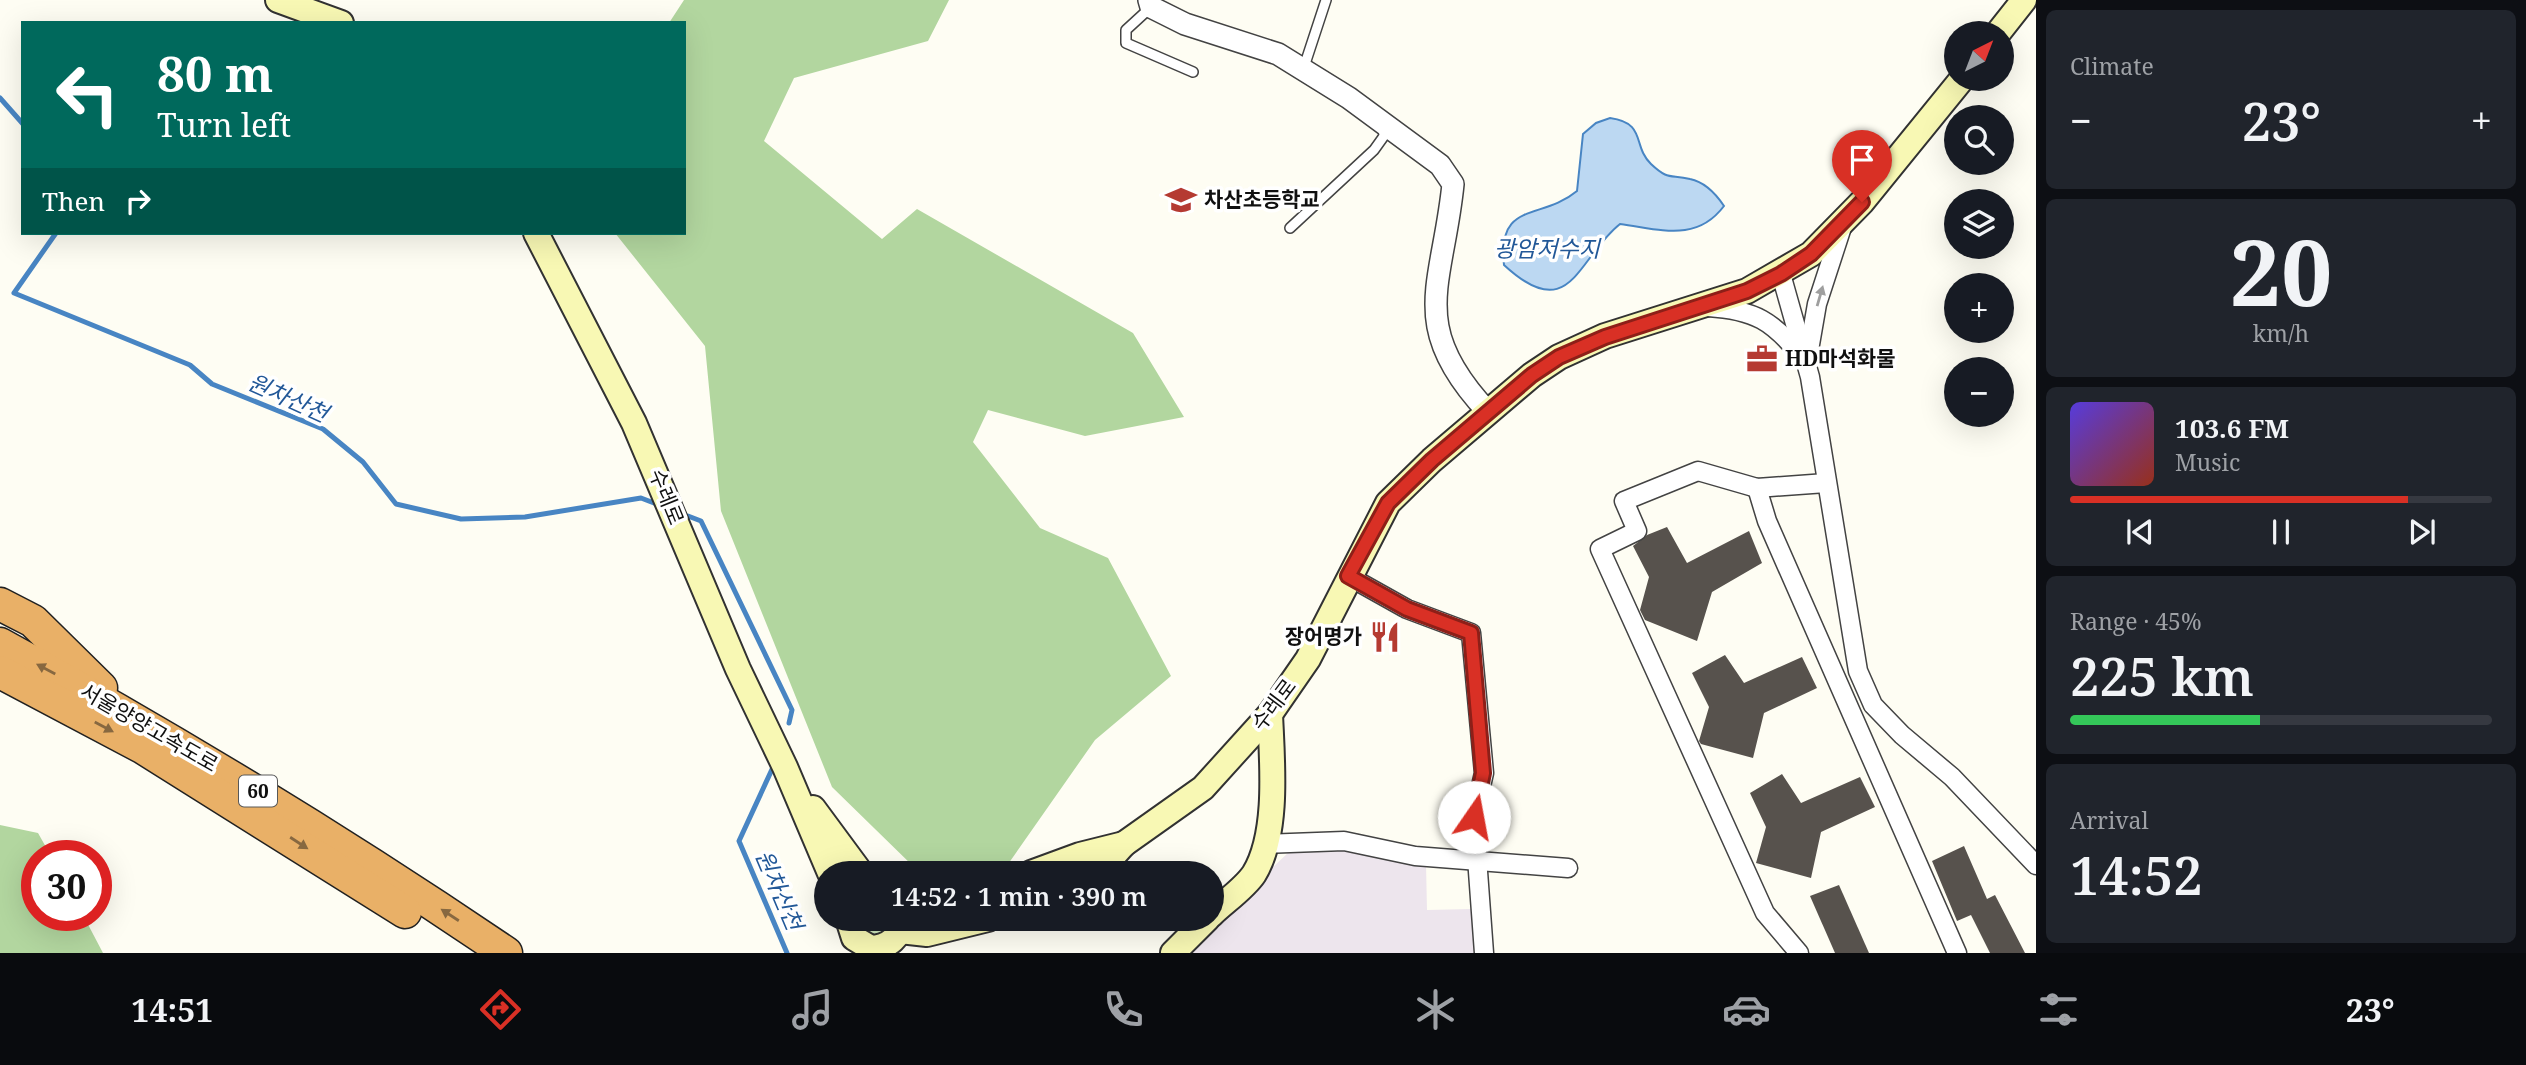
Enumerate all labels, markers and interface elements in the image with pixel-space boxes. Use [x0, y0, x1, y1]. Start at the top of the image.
north arrow [1944, 21, 2014, 91]
map controls [1944, 21, 2014, 427]
text: 80 m [157, 40, 273, 106]
icon: left [42, 49, 133, 140]
text: Climate [2070, 50, 2154, 82]
text: 23° [2242, 85, 2321, 156]
text: − [2070, 94, 2092, 146]
text: + [2471, 94, 2492, 146]
text: Turn left [157, 103, 291, 146]
button: search [1944, 105, 2014, 175]
pin [1832, 130, 1892, 202]
icon: arrive [1843, 141, 1881, 179]
icon: right [119, 182, 157, 220]
text: Then [42, 183, 105, 219]
school or university icon: 차산초등학교 [1164, 183, 1198, 217]
place label: 차산초등학교 [1204, 185, 1320, 213]
button: layers [1944, 189, 2014, 259]
text: 20 [2230, 209, 2332, 333]
water label: 광암저수지 [1494, 232, 1602, 264]
button: + [1944, 273, 2014, 343]
one-way arrow [1815, 285, 1825, 306]
text: km/h [2253, 317, 2309, 349]
office icon: HD마석화물 [1745, 342, 1779, 376]
place label: HD마석화물 [1785, 344, 1896, 372]
button: − [1944, 357, 2014, 427]
water label: 원차산천 [243, 365, 336, 430]
text: 103.6 FM [2175, 410, 2289, 446]
text: Music [2175, 446, 2240, 478]
street label: 수레로 [643, 465, 691, 529]
icon: previous [2121, 513, 2159, 551]
icon: pause [2262, 513, 2300, 551]
icon: next [2403, 513, 2441, 551]
text: Range · 45% [2070, 605, 2202, 637]
restaurant icon: 장어명가 [1368, 620, 1402, 654]
place label: 장어명가 [1285, 622, 1362, 650]
text: 225 km [2070, 640, 2254, 711]
one-way arrow [36, 664, 56, 675]
street label: 수레로 [1245, 673, 1302, 736]
street label: 서울양양고속도로 [76, 676, 223, 778]
one-way arrow [94, 721, 113, 733]
road number: 60 [239, 776, 277, 806]
position arrow [1437, 780, 1511, 854]
text: Arrival [2070, 804, 2149, 836]
one-way arrow [289, 837, 309, 850]
text: 14:52 [2070, 839, 2203, 910]
speed limit sign: 30 [21, 840, 112, 931]
water label: 원차산천 [749, 844, 812, 937]
text: 14:52 · 1 min · 390 m [891, 878, 1147, 914]
one-way arrow [440, 909, 459, 922]
icon: directions [476, 985, 525, 1034]
icon: music [788, 985, 837, 1034]
icon: phone [1099, 985, 1148, 1034]
icon: climate [1411, 985, 1460, 1034]
icon: car [1722, 985, 1771, 1034]
icon: filters [2034, 985, 2083, 1034]
text: 14:51 [131, 988, 213, 1031]
text: 23° [2346, 988, 2395, 1031]

